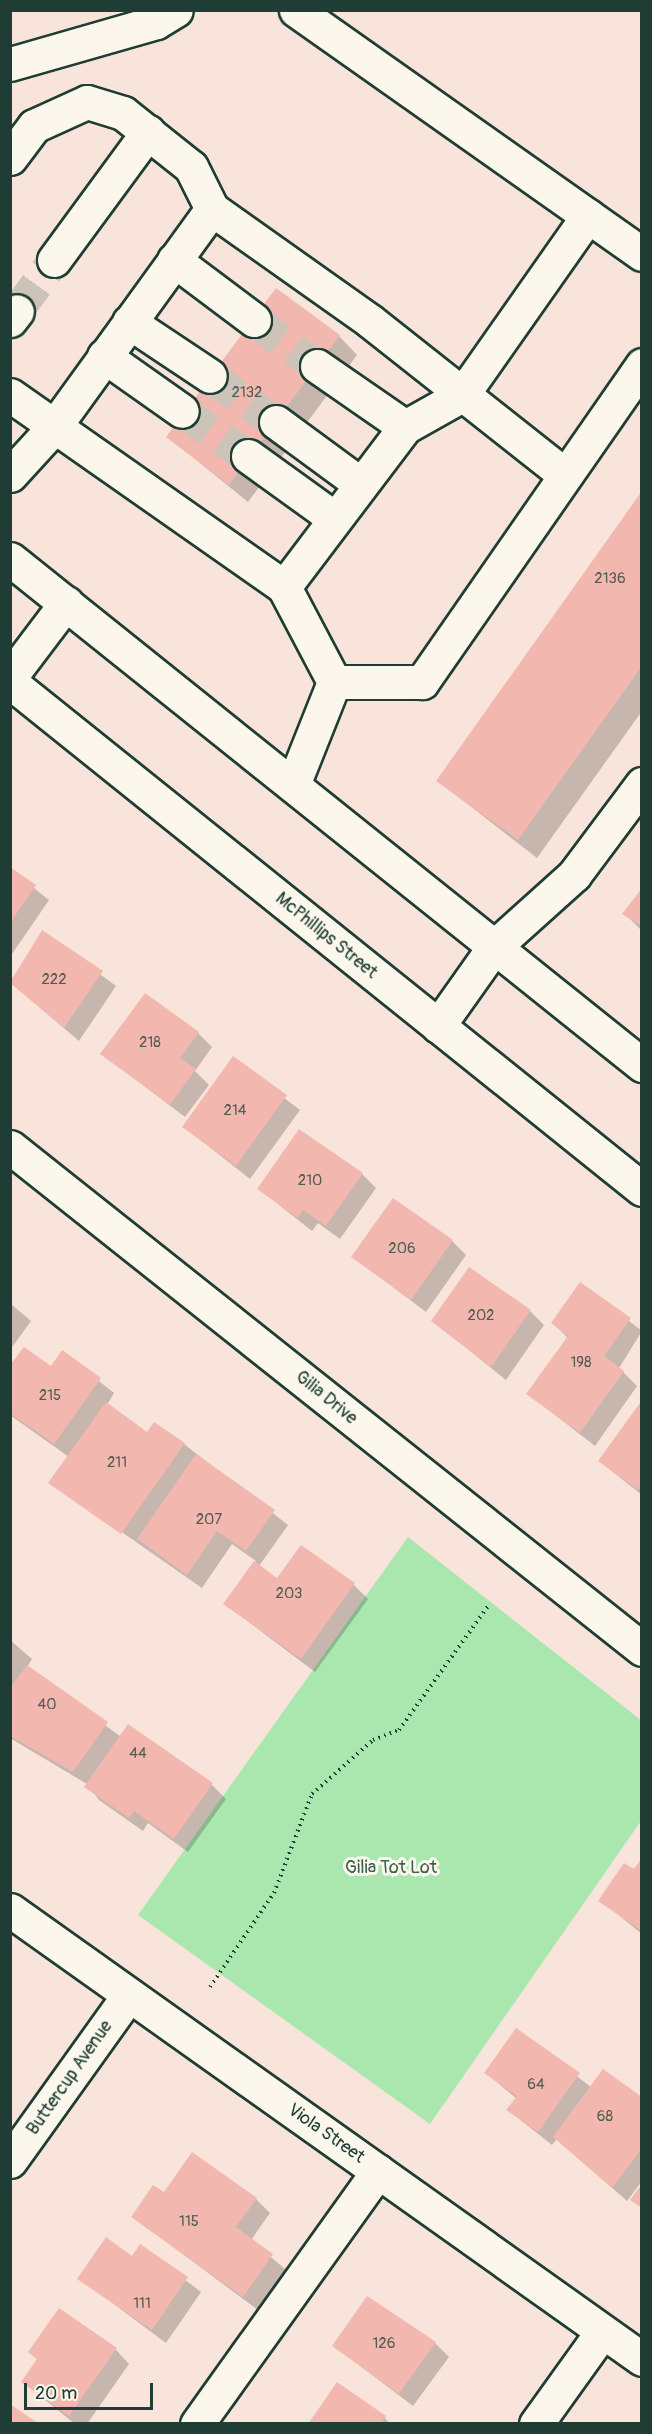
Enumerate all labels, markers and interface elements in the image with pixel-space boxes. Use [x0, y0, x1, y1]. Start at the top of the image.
house number: 2132 [231, 384, 263, 402]
house number: 2136 [594, 570, 626, 588]
street label: McPhillips Street [271, 888, 381, 984]
house number: 222 [41, 971, 67, 989]
house number: 218 [139, 1034, 161, 1052]
house number: 214 [224, 1102, 246, 1120]
house number: 210 [298, 1172, 322, 1190]
house number: 206 [388, 1240, 416, 1258]
house number: 202 [467, 1307, 495, 1325]
house number: 198 [570, 1354, 592, 1372]
street label: Gilia Drive [291, 1367, 361, 1429]
house number: 215 [39, 1387, 61, 1405]
house number: 211 [107, 1454, 127, 1472]
house number: 207 [196, 1511, 222, 1529]
house number: 203 [276, 1585, 302, 1603]
house number: 40 [38, 1696, 56, 1714]
house number: 44 [129, 1745, 147, 1763]
park label: Gilia Tot Lot [345, 1857, 437, 1879]
street label: Buttercup Avenue [22, 2017, 118, 2139]
house number: 64 [527, 2076, 545, 2094]
street label: Viola Street [283, 2100, 369, 2168]
house number: 68 [597, 2108, 613, 2126]
house number: 115 [179, 2213, 199, 2231]
house number: 111 [133, 2295, 151, 2313]
house number: 126 [373, 2335, 395, 2353]
scale bar [27, 2371, 156, 2409]
text: 20 m [35, 2382, 77, 2405]

